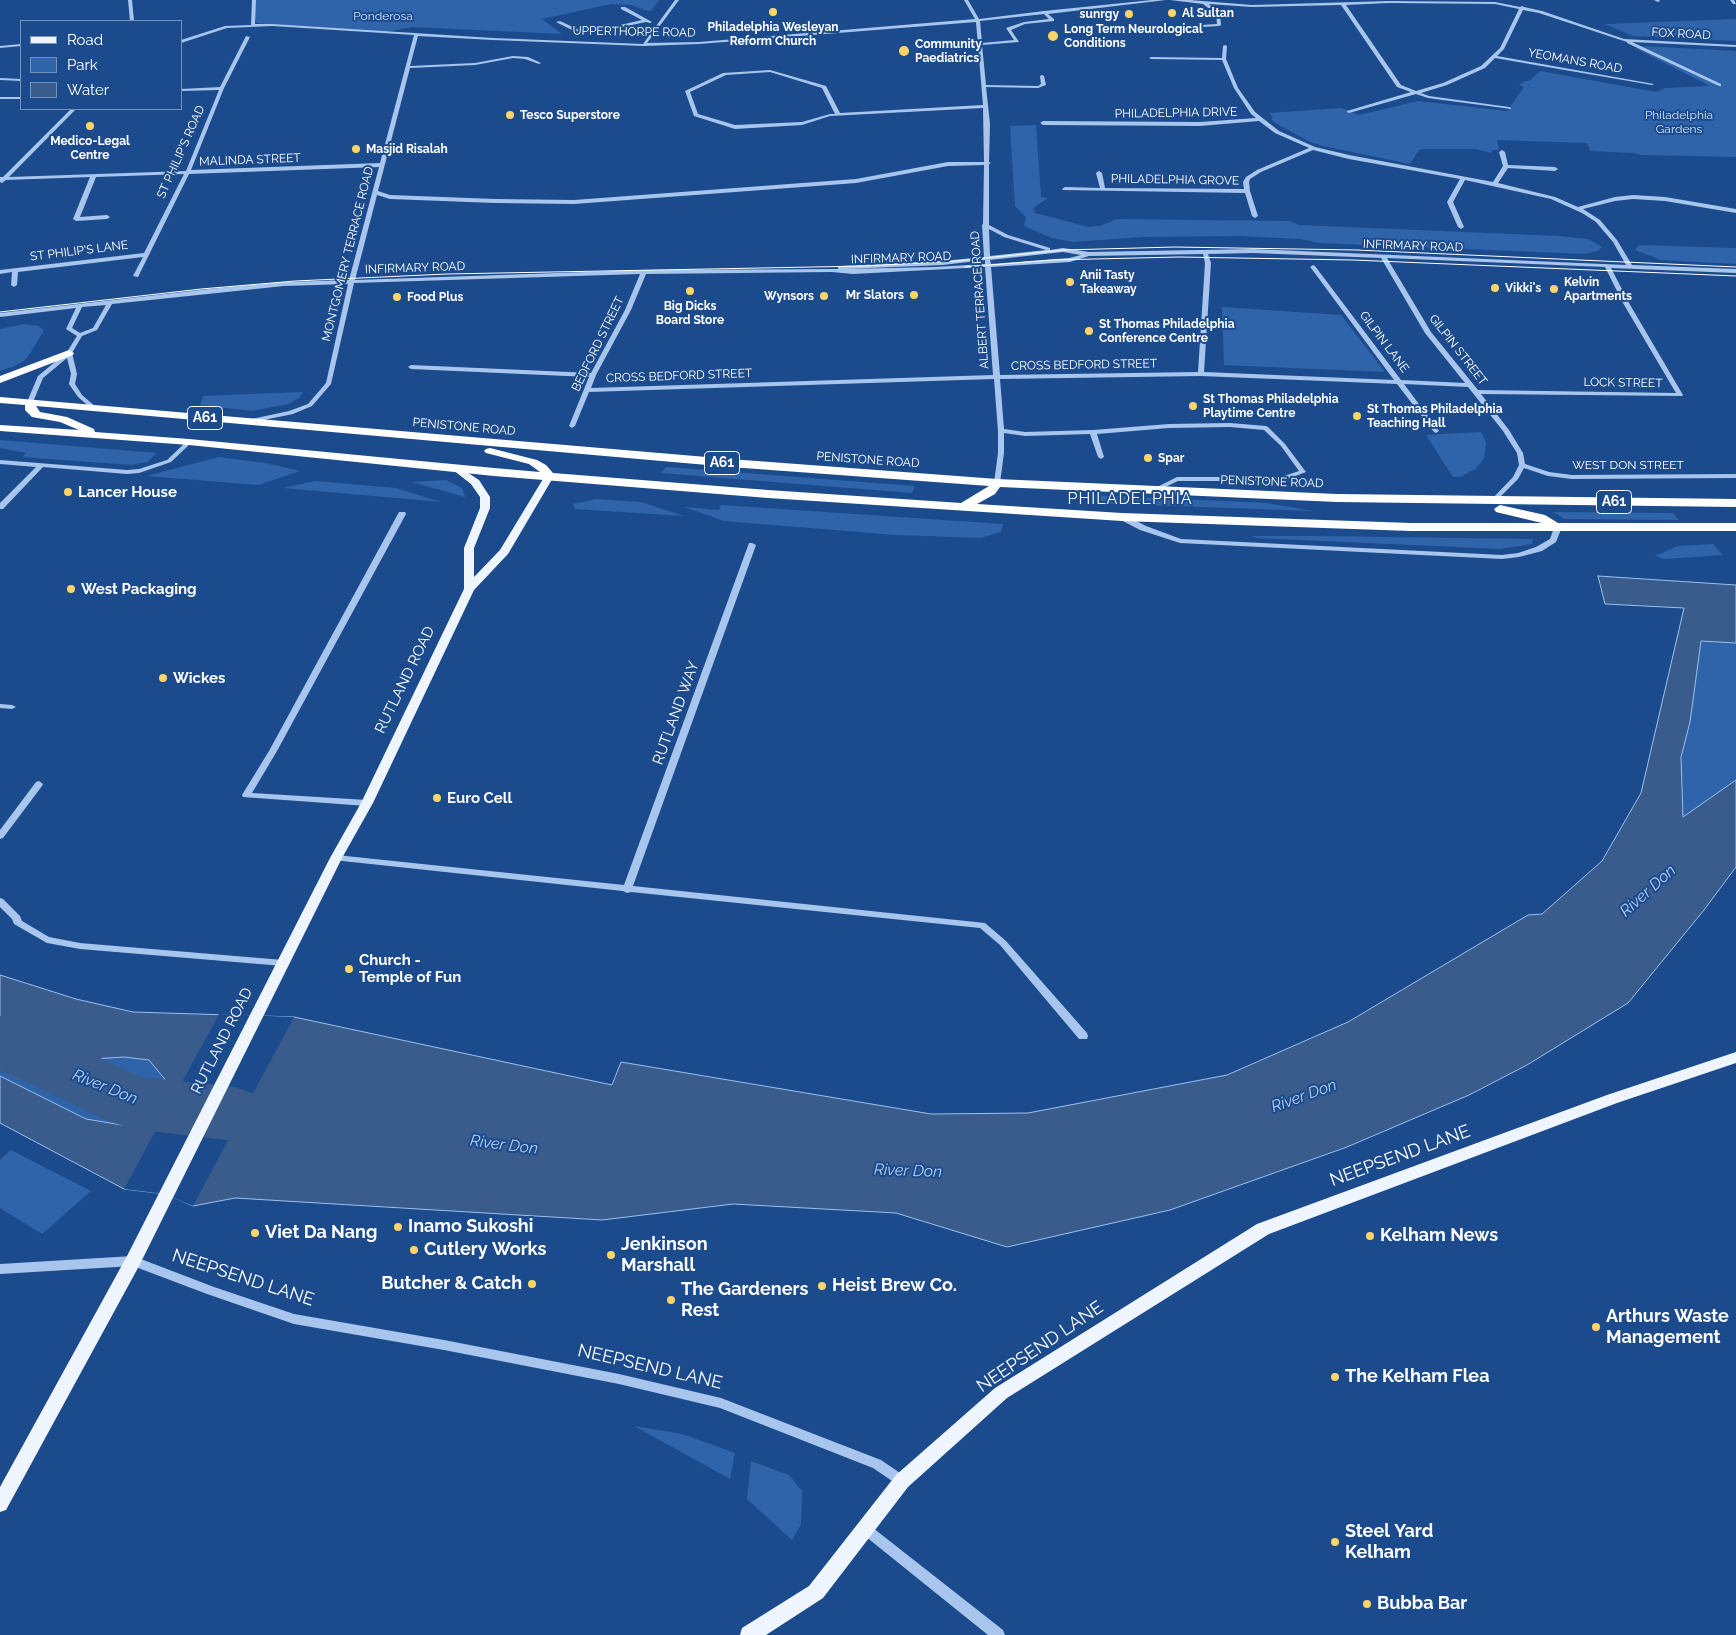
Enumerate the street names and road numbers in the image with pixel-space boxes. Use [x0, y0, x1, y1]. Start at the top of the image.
street label: UPPERTHORPE ROAD [572, 24, 696, 40]
street label: FOX ROAD [1651, 25, 1711, 43]
street label: YEOMANS ROAD [1527, 46, 1623, 76]
street label: ST PHILIP'S ROAD [154, 103, 208, 201]
street label: PHILADELPHIA DRIVE [1115, 105, 1237, 121]
street label: MALINDA STREET [199, 151, 301, 169]
street label: MONTGOMERY TERRACE ROAD [319, 165, 377, 343]
street label: PHILADELPHIA GROVE [1111, 172, 1239, 188]
street label: ALBERT TERRACE ROAD [968, 230, 992, 370]
street label: INFIRMARY ROAD [1363, 237, 1463, 255]
street label: ST PHILIP'S LANE [29, 238, 129, 264]
street label: INFIRMARY ROAD [851, 249, 951, 267]
street label: INFIRMARY ROAD [365, 259, 465, 277]
street label: BEDFORD STREET [569, 294, 627, 394]
street label: GILPIN LANE [1356, 309, 1412, 375]
street label: GILPIN STREET [1426, 312, 1490, 388]
street label: CROSS BEDFORD STREET [1011, 357, 1157, 373]
street label: CROSS BEDFORD STREET [606, 366, 752, 386]
street label: LOCK STREET [1583, 375, 1663, 391]
road number: A61 [188, 406, 222, 429]
street label: PENISTONE ROAD [412, 415, 516, 439]
street label: PENISTONE ROAD [816, 449, 920, 471]
road number: A61 [704, 452, 740, 474]
street label: WEST DON STREET [1572, 458, 1684, 472]
street label: PENISTONE ROAD [1220, 473, 1324, 491]
road number: A61 [1596, 491, 1632, 514]
street label: RUTLAND ROAD [371, 624, 439, 736]
street label: RUTLAND WAY [649, 659, 703, 767]
street label: RUTLAND ROAD [187, 985, 257, 1097]
street label: NEEPSEND LANE [1327, 1121, 1473, 1191]
street label: NEEPSEND LANE [169, 1245, 317, 1311]
street label: NEEPSEND LANE [973, 1297, 1107, 1397]
street label: NEEPSEND LANE [576, 1340, 724, 1394]

